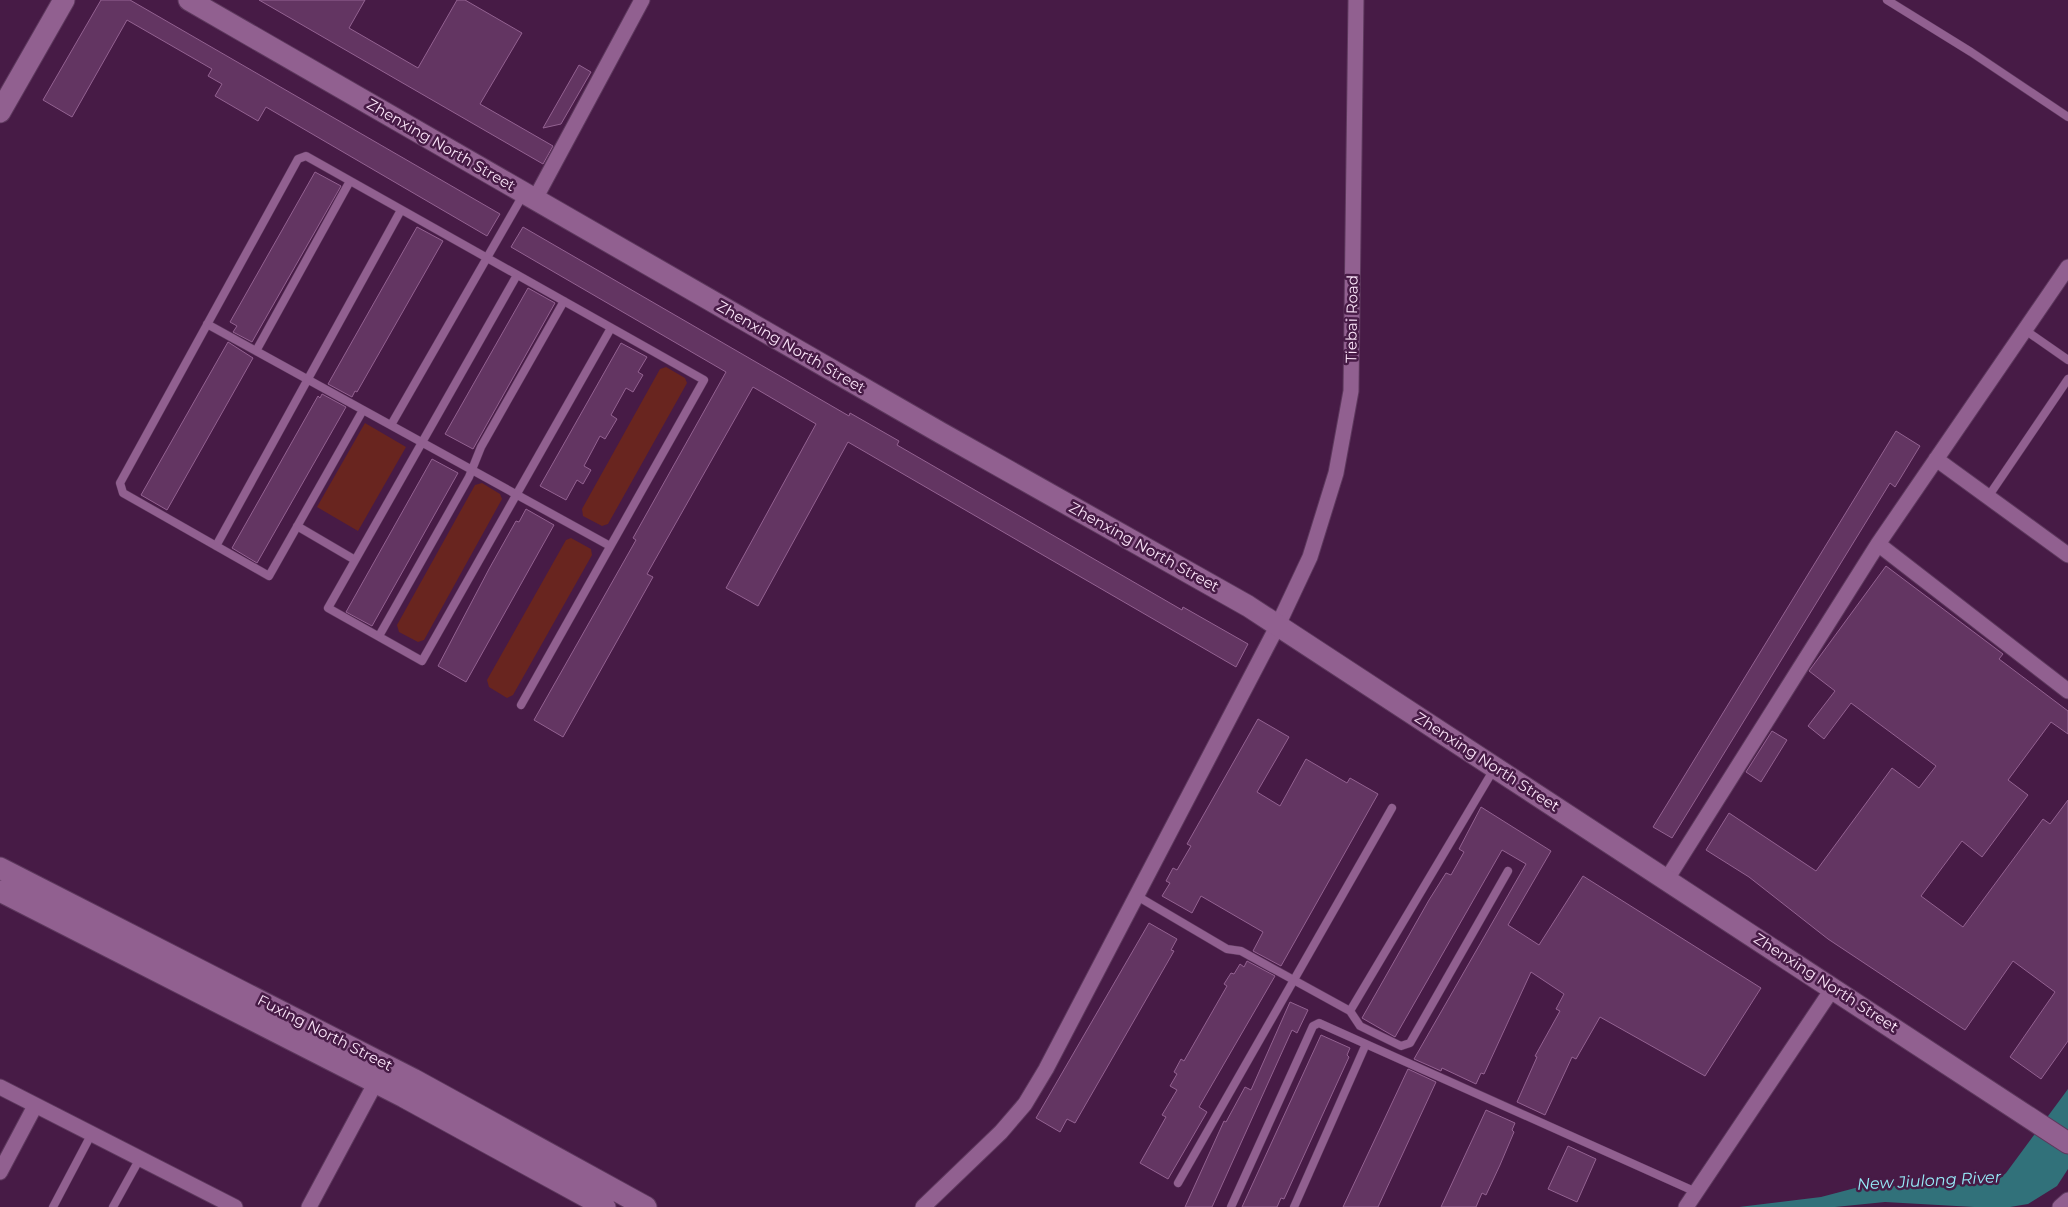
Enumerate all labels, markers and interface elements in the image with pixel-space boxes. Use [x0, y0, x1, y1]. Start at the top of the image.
street label: Zhenxing North Street [363, 94, 519, 195]
street label: Tiebai Road [1341, 275, 1362, 363]
street label: Zhenxing North Street [713, 296, 869, 397]
street label: Zhenxing North Street [1066, 497, 1223, 596]
street label: Zhenxing North Street [1411, 708, 1563, 816]
street label: Zhenxing North Street [1750, 929, 1902, 1037]
street label: Fuxing North Street [255, 990, 396, 1075]
water label: New Jiulong River [1856, 1167, 2002, 1194]

